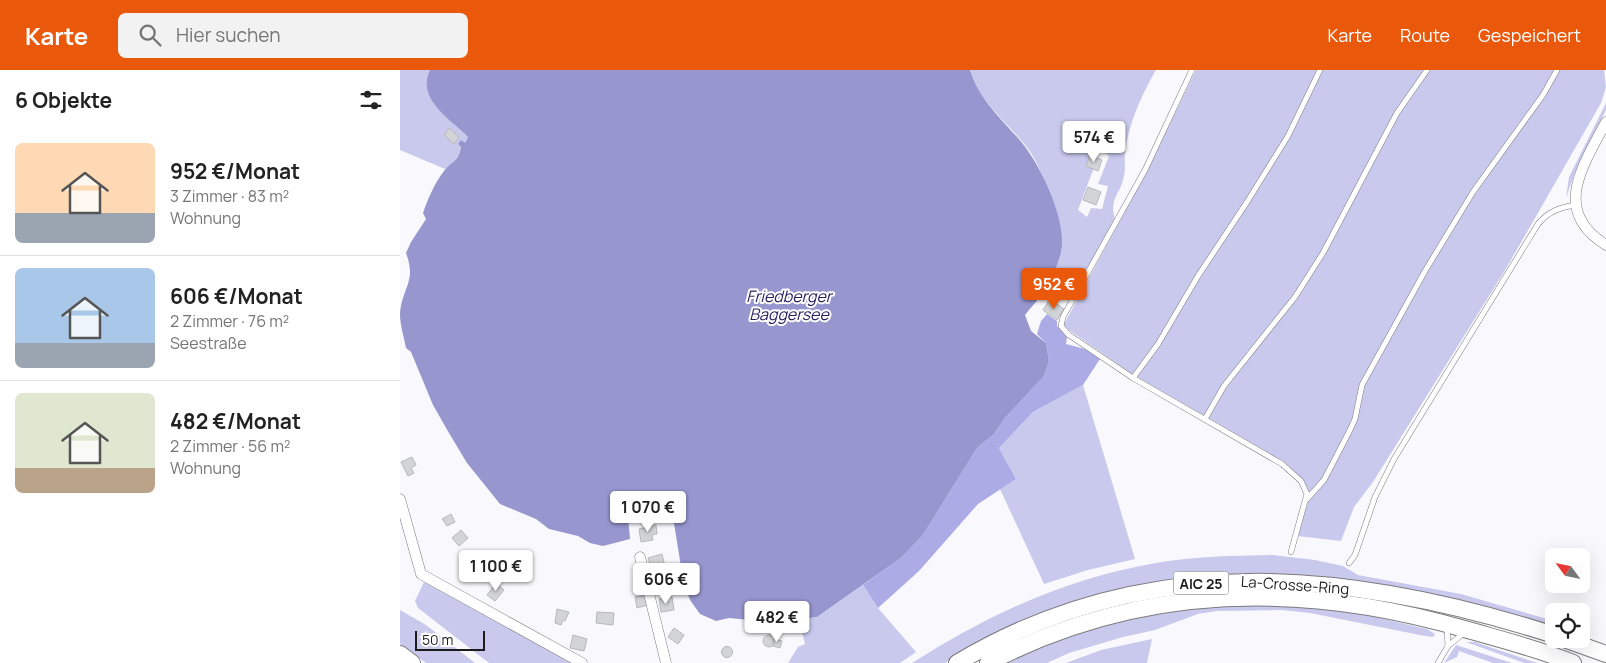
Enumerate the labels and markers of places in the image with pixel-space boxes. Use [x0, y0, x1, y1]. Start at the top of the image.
pin: 574 € [1059, 121, 1129, 163]
pin: 952 € [1019, 268, 1089, 310]
pin: 1 070 € [602, 490, 694, 533]
pin: 1 100 € [450, 550, 542, 592]
pin: 606 € [631, 562, 701, 605]
pin: 482 € [742, 600, 812, 643]

